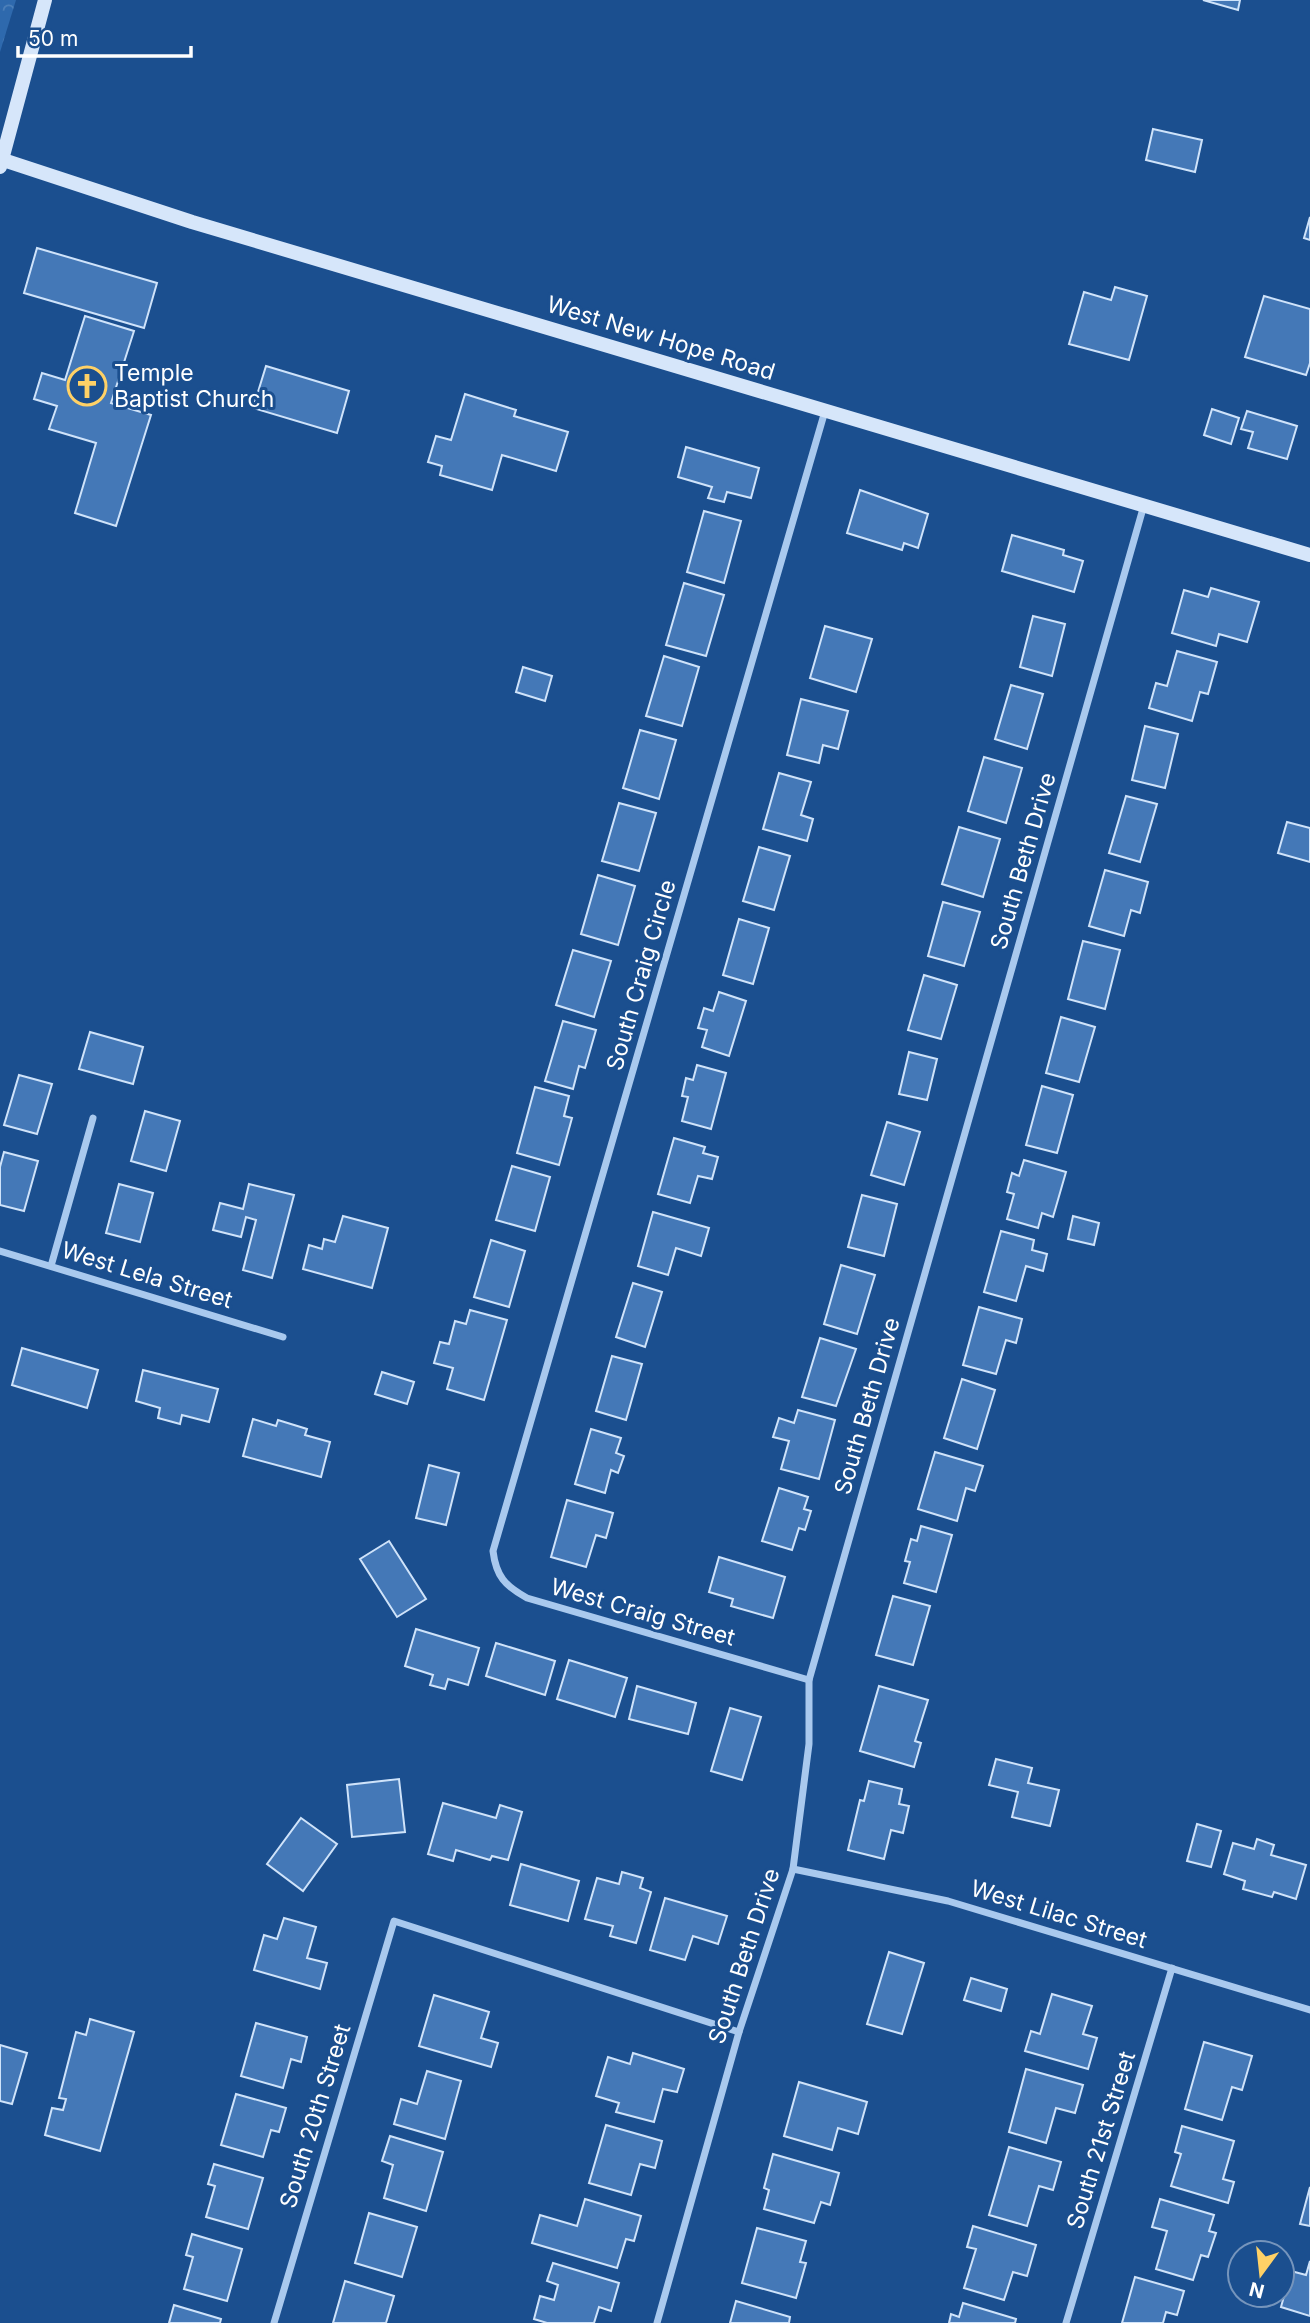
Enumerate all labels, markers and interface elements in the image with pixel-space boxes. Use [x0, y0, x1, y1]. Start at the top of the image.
scale bar [18, 14, 191, 58]
text: 50 m [28, 26, 78, 51]
street label: West New Hope Road [544, 290, 778, 386]
place label: Temple Baptist Church [114, 359, 274, 413]
church icon: Temple Baptist Church [66, 365, 108, 407]
street label: South Beth Drive [984, 769, 1062, 953]
street label: South Craig Circle [600, 876, 682, 1074]
street label: West Lela Street [58, 1236, 236, 1314]
street label: South Beth Drive [828, 1314, 906, 1498]
street label: West Craig Street [548, 1572, 739, 1652]
street label: South Beth Drive [702, 1865, 786, 2047]
street label: West Lilac Street [968, 1874, 1151, 1954]
street label: South 20th Street [274, 2020, 356, 2211]
street label: South 21st Street [1061, 2047, 1141, 2232]
north arrow [1226, 2239, 1296, 2309]
text: N [1247, 2277, 1267, 2303]

